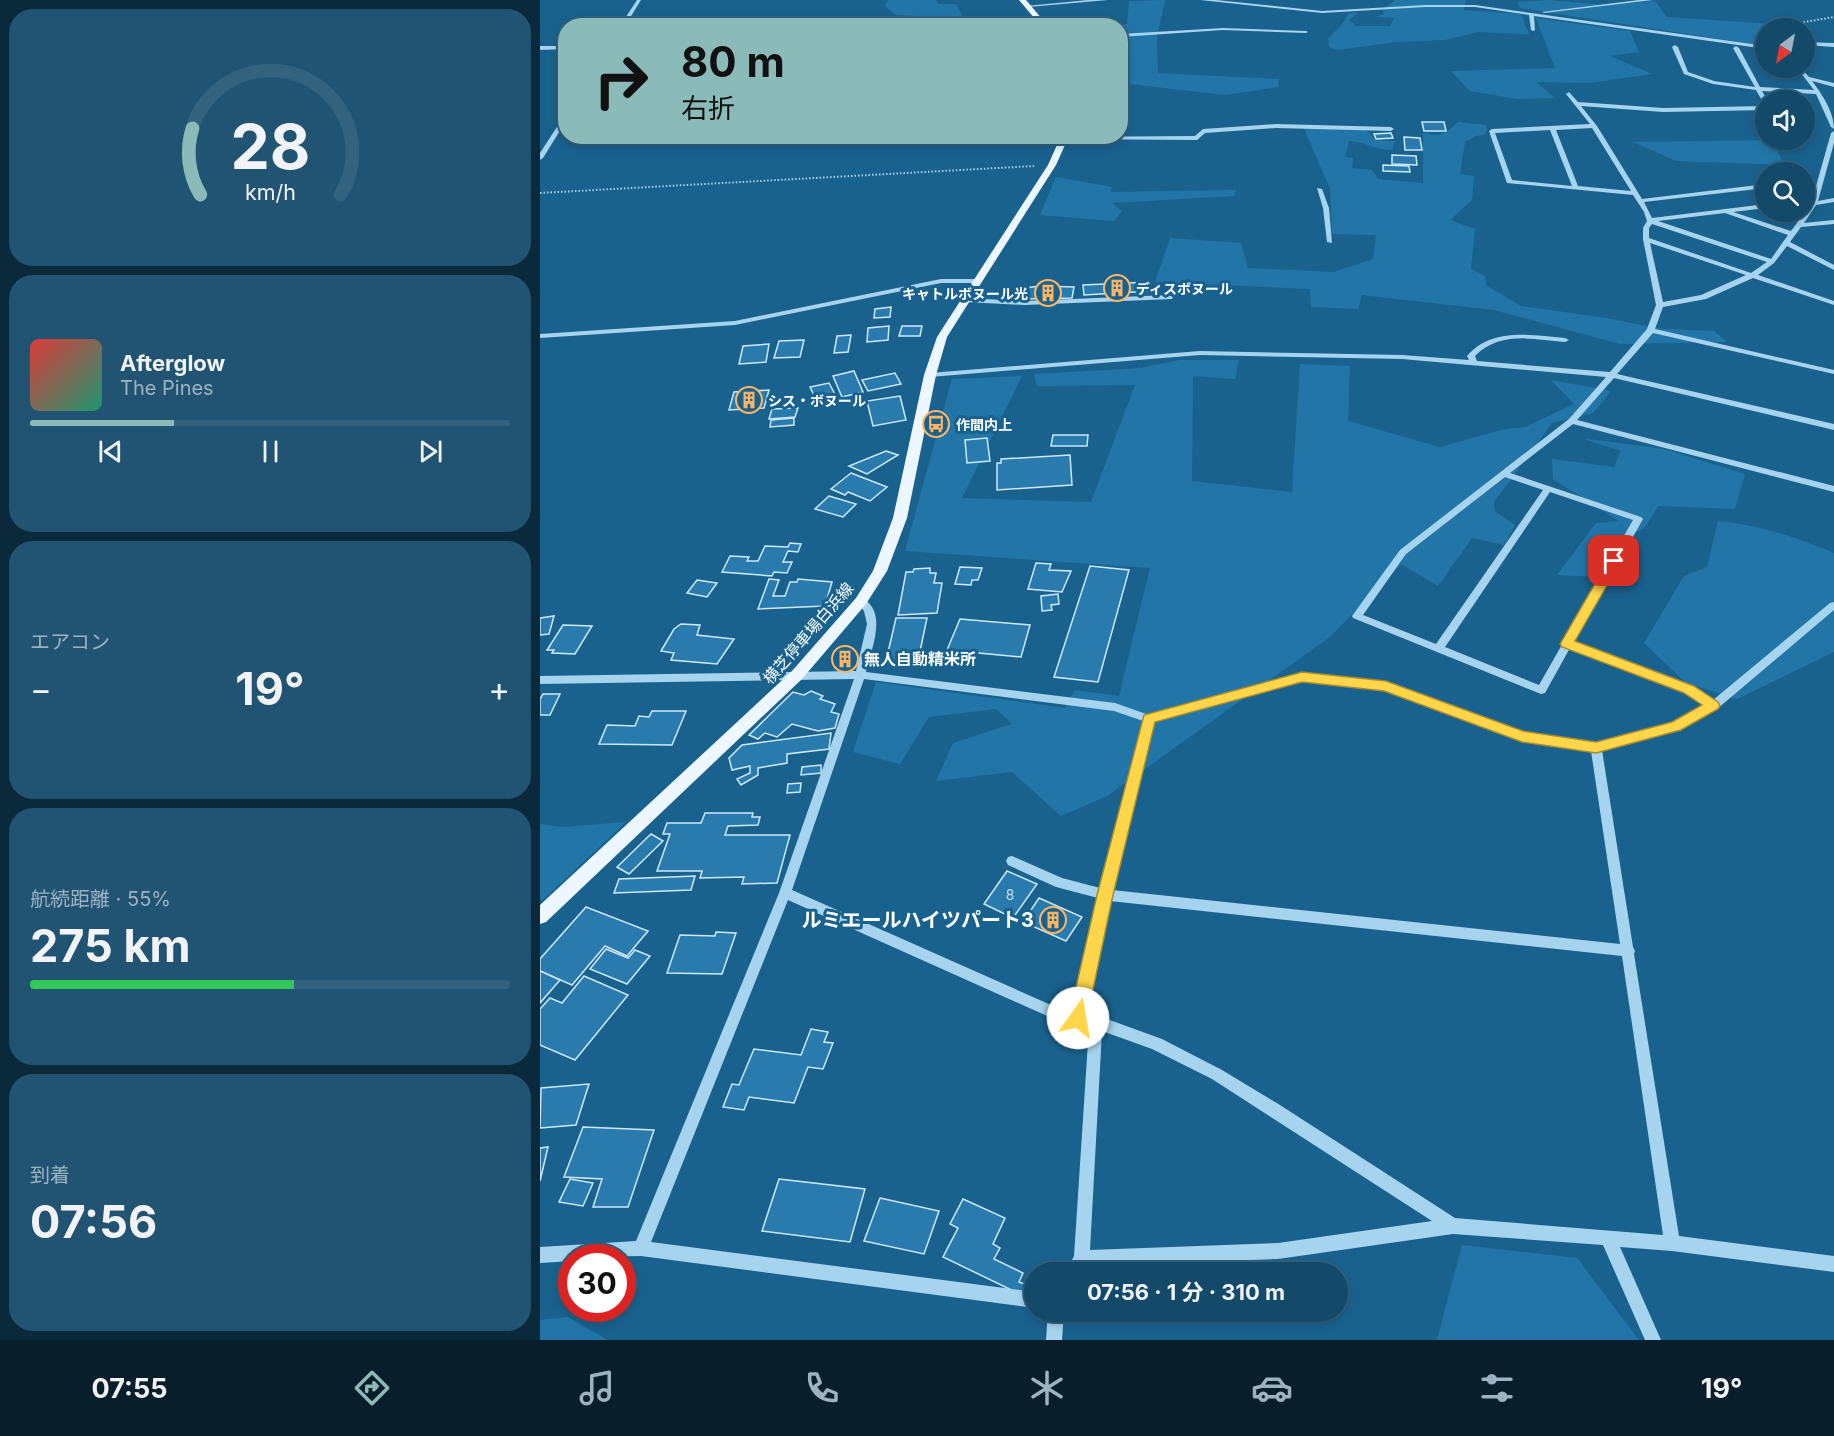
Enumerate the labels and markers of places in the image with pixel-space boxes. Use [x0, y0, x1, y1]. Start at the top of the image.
building icon: ディスボヌール [1102, 273, 1132, 303]
building icon: キャトルボヌール光 [1033, 278, 1063, 308]
place label: ディスボヌール [1136, 280, 1233, 297]
place label: キャトルボヌール光 [902, 285, 1028, 302]
building icon: シス・ボヌール [734, 385, 764, 415]
place label: シス・ボヌール [768, 392, 866, 409]
bus stop icon: 作間内上 [921, 409, 951, 439]
place label: 作間内上 [956, 416, 1012, 433]
pin [1588, 535, 1639, 586]
building icon: 無人自動精米所 [830, 644, 860, 674]
place label: 無人自動精米所 [864, 649, 976, 669]
building icon: ルミエールハイツパート3 [1038, 905, 1068, 935]
place label: ルミエールハイツパート3 [801, 908, 1034, 932]

